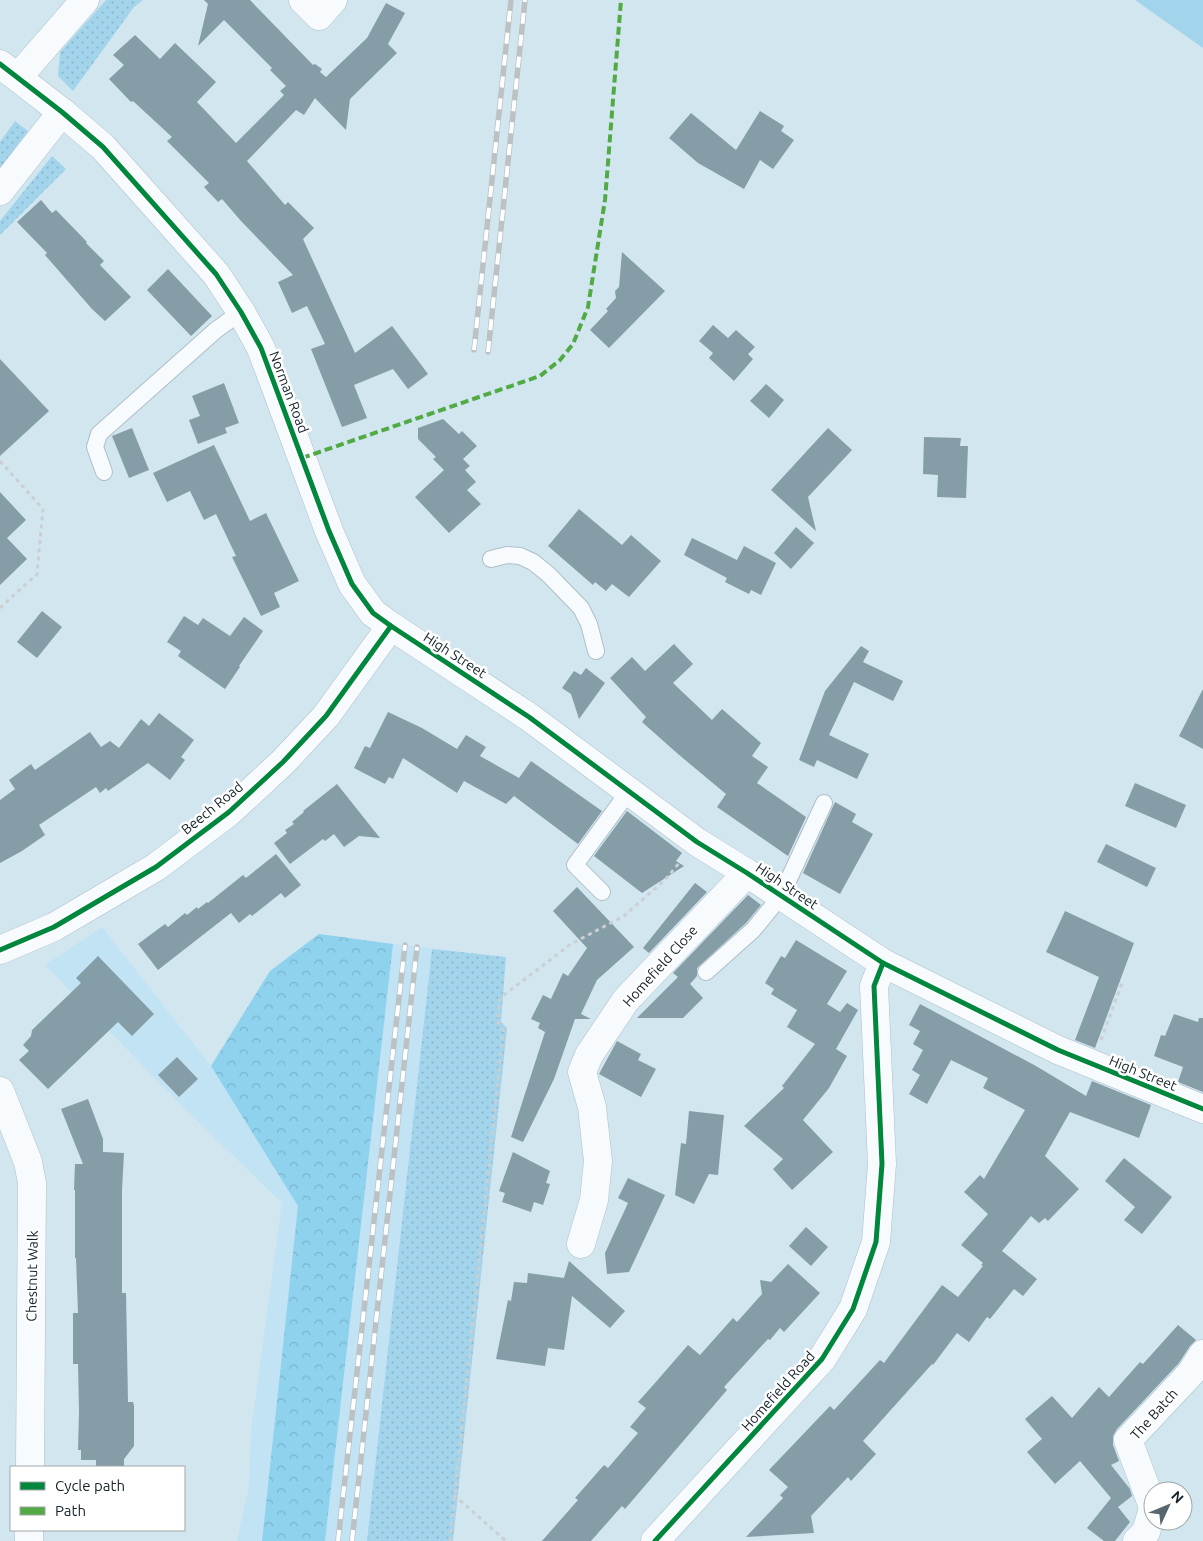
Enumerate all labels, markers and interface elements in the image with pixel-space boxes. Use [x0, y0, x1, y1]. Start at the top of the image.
street label: Norman Road [266, 349, 312, 435]
street label: High Street [421, 629, 490, 681]
street label: Beech Road [178, 778, 246, 838]
street label: High Street [753, 859, 822, 913]
street label: Homefield Close [619, 922, 701, 1010]
street label: High Street [1107, 1052, 1180, 1094]
street label: Chestnut Walk [23, 1230, 41, 1322]
street label: Homefield Road [738, 1348, 818, 1434]
street label: The Batch [1127, 1385, 1181, 1443]
legend [10, 1466, 185, 1531]
text: Cycle path [55, 1477, 125, 1494]
north arrow [1143, 1481, 1193, 1531]
text: N [1168, 1488, 1187, 1506]
text: Path [55, 1502, 86, 1519]

